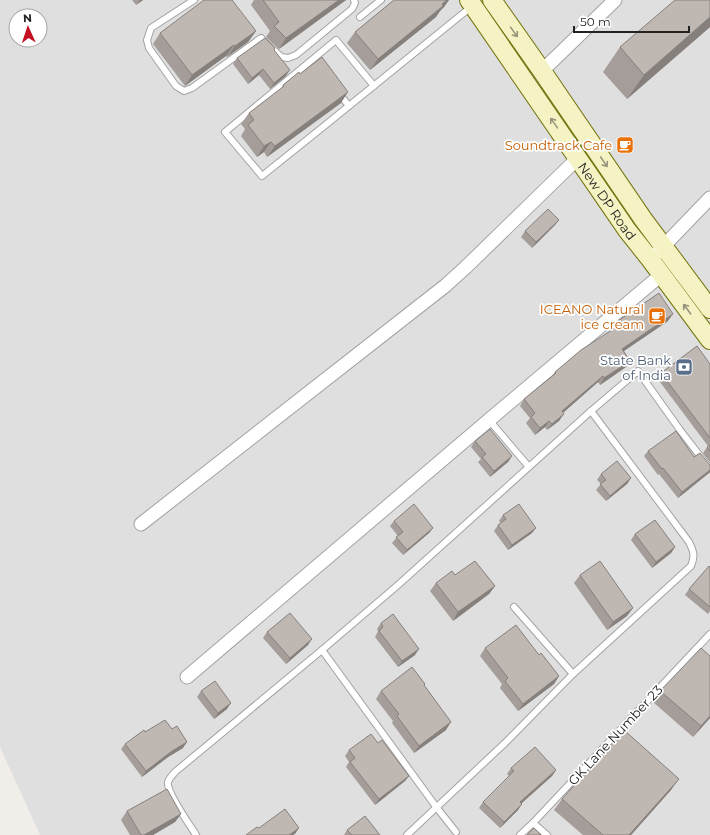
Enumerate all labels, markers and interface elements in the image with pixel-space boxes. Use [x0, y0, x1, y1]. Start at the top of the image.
north arrow [8, 8, 48, 48]
scale bar [574, 8, 689, 34]
text: N [23, 11, 32, 25]
text: 50 m [580, 14, 611, 29]
one-way arrow [510, 26, 518, 37]
one-way arrow [550, 118, 558, 129]
cafe icon: Soundtrack Cafe [615, 135, 635, 155]
place label: Soundtrack Cafe [505, 137, 612, 153]
one-way arrow [600, 157, 608, 168]
street label: New DP Road [575, 159, 640, 243]
place label: ICEANO Natural ice cream [540, 301, 644, 332]
one-way arrow [682, 303, 691, 314]
cafe icon: ICEANO Natural ice cream [647, 306, 667, 326]
place label: State Bank of India [600, 352, 671, 383]
bank icon: State Bank of India [674, 357, 694, 377]
street label: GK Lane Number 23 [564, 682, 666, 788]

